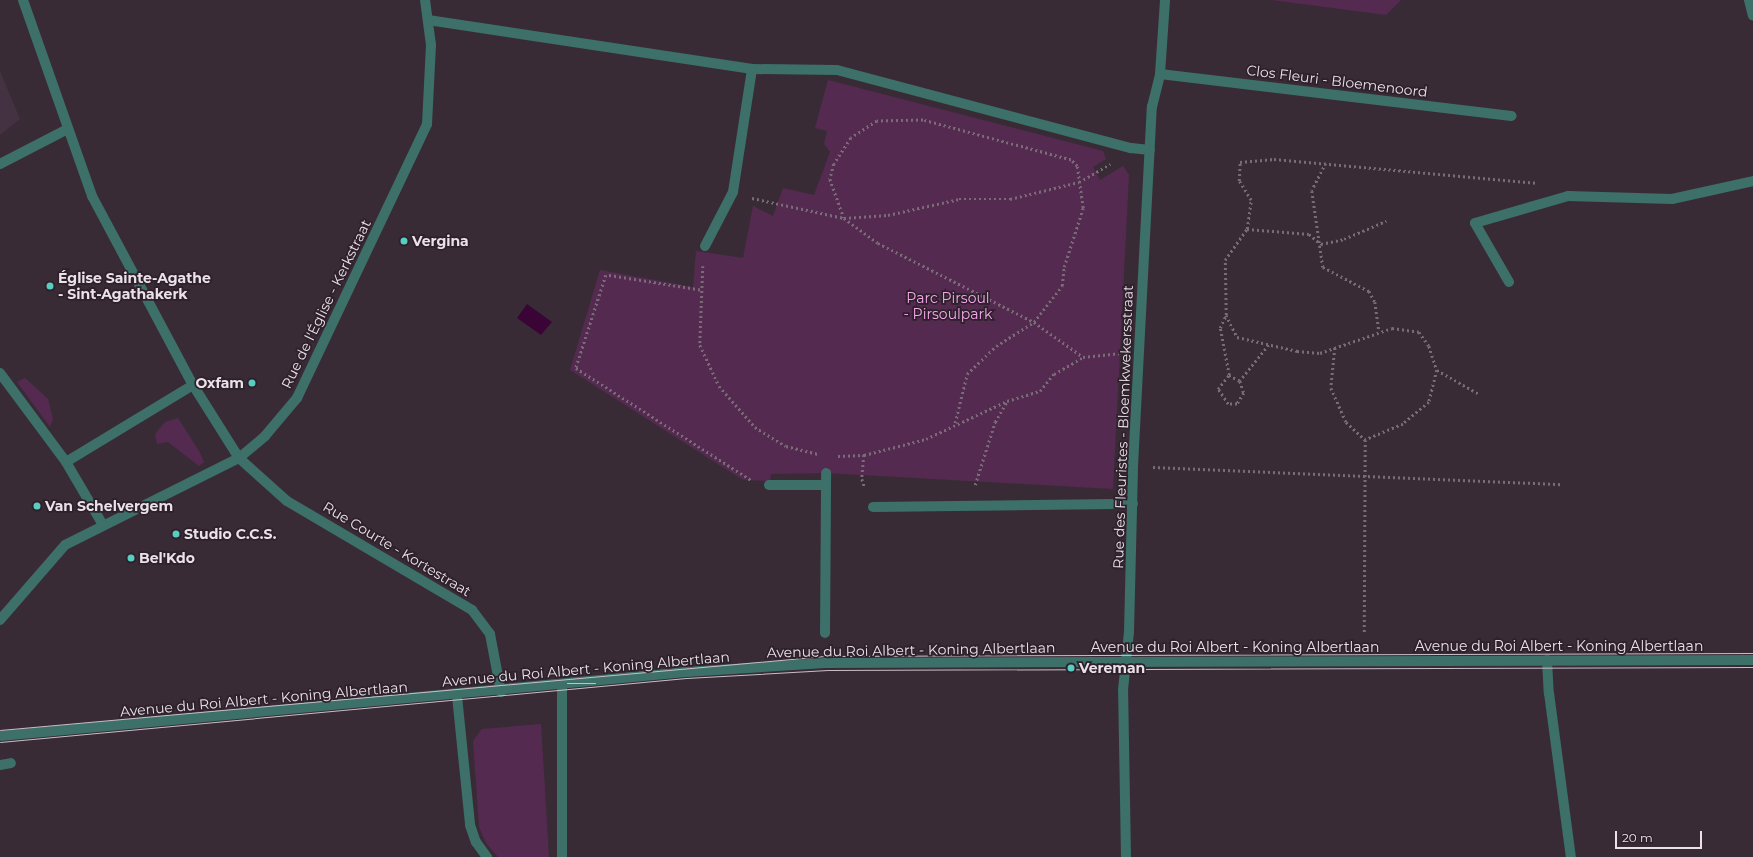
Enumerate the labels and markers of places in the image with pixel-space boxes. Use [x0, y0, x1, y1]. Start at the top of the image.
place label: Vergina [412, 233, 469, 249]
marker: Vergina [399, 236, 409, 246]
place label: Église Sainte-Agathe - Sint-Agathakerk [58, 270, 211, 302]
marker: Église Sainte-Agathe - Sint-Agathakerk [45, 281, 55, 291]
place label: Oxfam [195, 375, 244, 391]
marker: Oxfam [247, 378, 257, 388]
place label: Van Schelvergem [45, 498, 173, 514]
marker: Van Schelvergem [32, 501, 42, 511]
place label: Studio C.C.S. [184, 526, 276, 542]
marker: Studio C.C.S. [171, 529, 181, 539]
place label: Bel'Kdo [139, 550, 195, 566]
marker: Bel'Kdo [126, 553, 136, 563]
place label: Vereman [1079, 660, 1145, 676]
marker: Vereman [1066, 663, 1076, 673]

